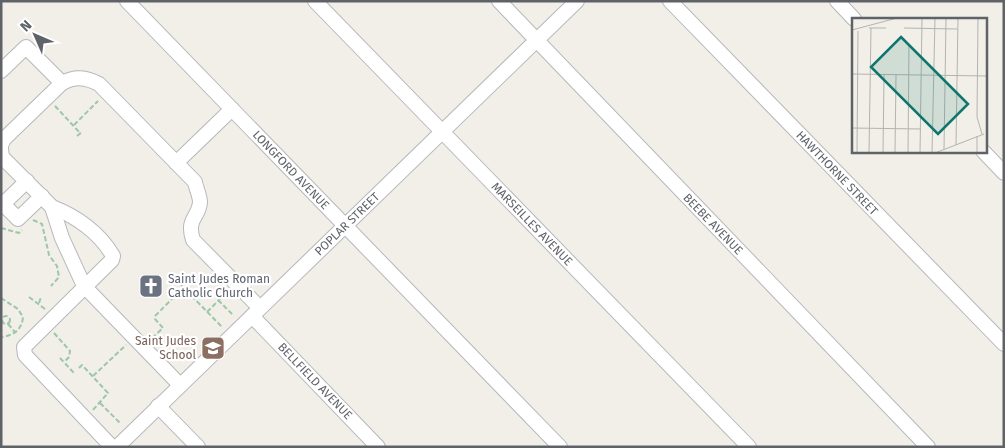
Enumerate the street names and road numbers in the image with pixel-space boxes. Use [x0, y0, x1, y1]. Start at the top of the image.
street label: LONGFORD AVENUE [250, 128, 332, 212]
street label: HAWTHORNE STREET [793, 128, 881, 219]
street label: MARSEILLES AVENUE [489, 179, 575, 269]
street label: POPLAR STREET [312, 189, 383, 258]
street label: BEEBE AVENUE [680, 191, 746, 257]
street label: BELLFIELD AVENUE [275, 340, 355, 422]

